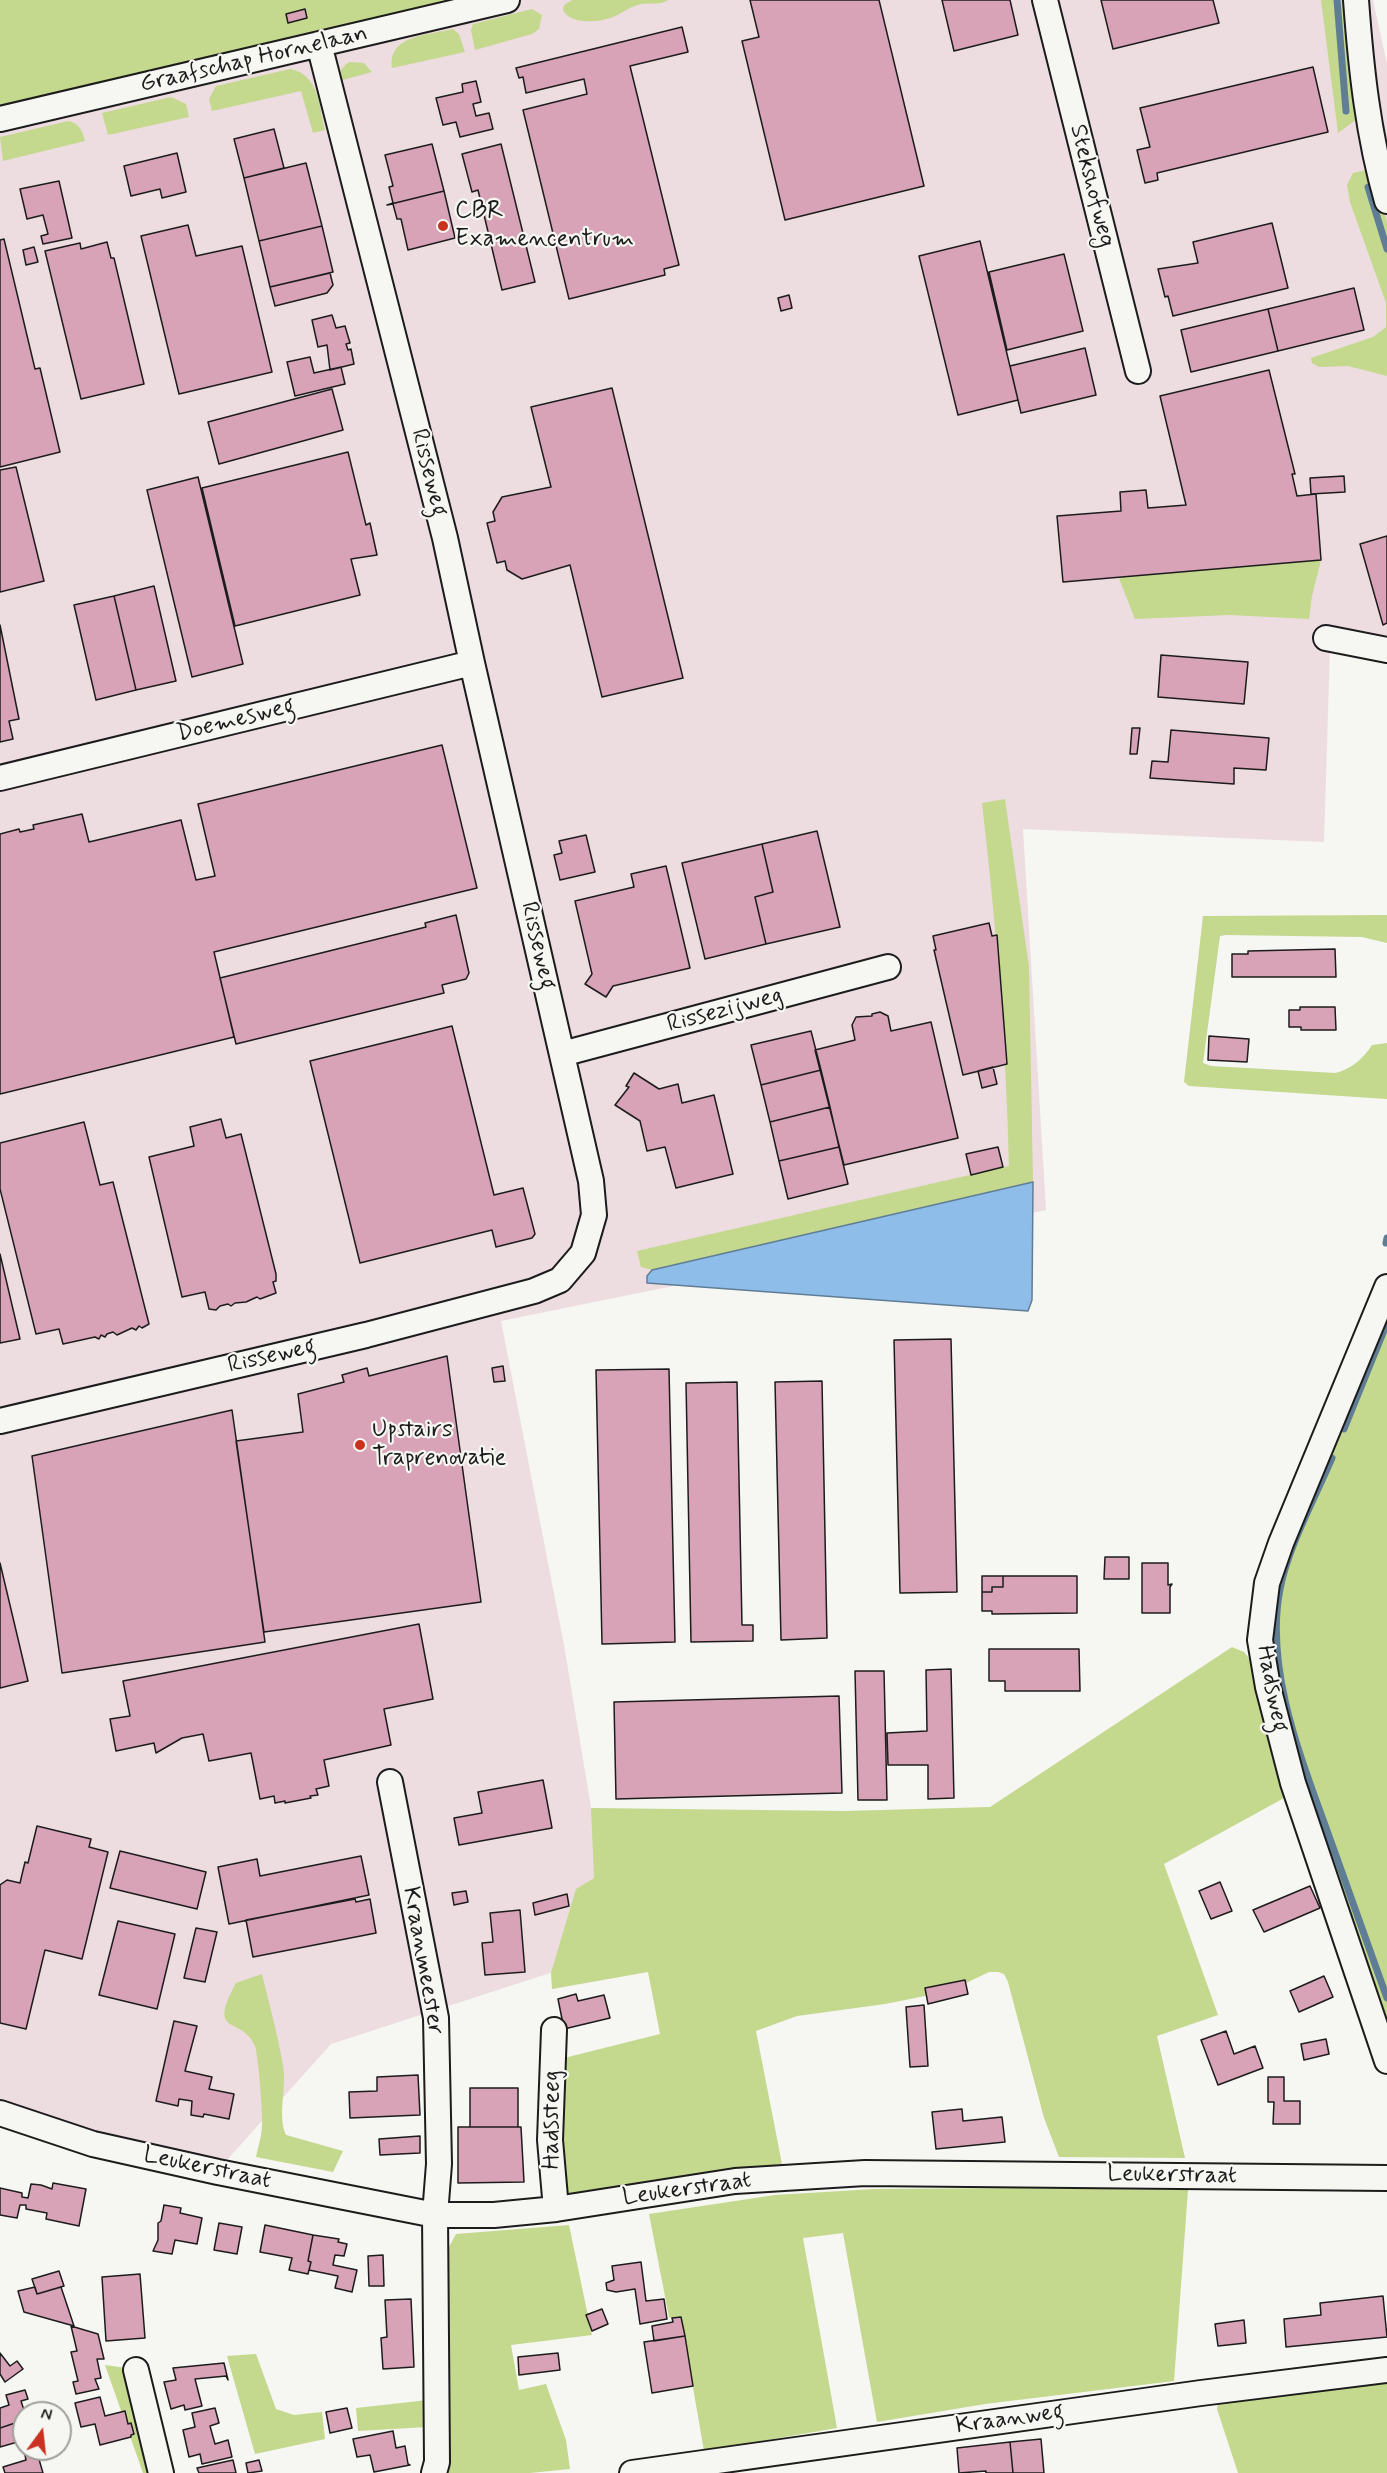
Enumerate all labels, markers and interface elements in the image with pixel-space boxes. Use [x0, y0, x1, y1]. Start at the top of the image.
street label: Graafschap Hornelaan [137, 20, 371, 100]
street label: Stekshofweg [1062, 122, 1120, 250]
place label: CBR Examencentrum [455, 198, 634, 254]
marker: CBR Examencentrum [436, 219, 450, 233]
street label: Risseweg [403, 426, 453, 520]
street label: Doemesweg [174, 692, 298, 750]
street label: Risseweg [513, 899, 561, 993]
street label: Rissezijweg [664, 982, 786, 1040]
street label: Risseweg [225, 1333, 319, 1381]
place label: Upstairs Traprenovatie [372, 1417, 506, 1473]
marker: Upstairs Traprenovatie [353, 1438, 367, 1452]
street label: Hadsweg [1248, 1643, 1294, 1735]
street label: Kraanmeester [395, 1885, 449, 2037]
street label: Hadssteeg [539, 2070, 567, 2170]
street label: Leukerstraat [141, 2141, 273, 2197]
street label: Leukerstraat [1107, 2160, 1237, 2192]
street label: Leukerstraat [621, 2167, 753, 2213]
street label: Kraanweg [954, 2398, 1066, 2442]
north arrow [12, 2401, 72, 2461]
text: N [38, 2404, 54, 2427]

